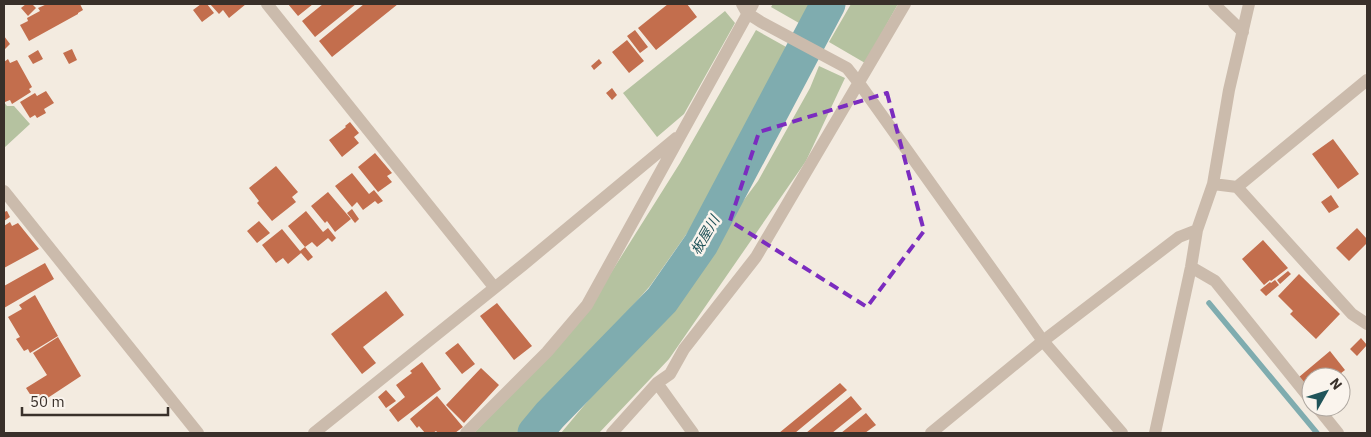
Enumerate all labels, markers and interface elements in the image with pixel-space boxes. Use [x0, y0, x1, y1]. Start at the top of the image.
water label: 板屋川 [687, 211, 724, 258]
north arrow [1301, 367, 1351, 417]
text: N [1326, 374, 1346, 393]
scale bar [22, 384, 169, 416]
text: 50 m [30, 392, 65, 411]

